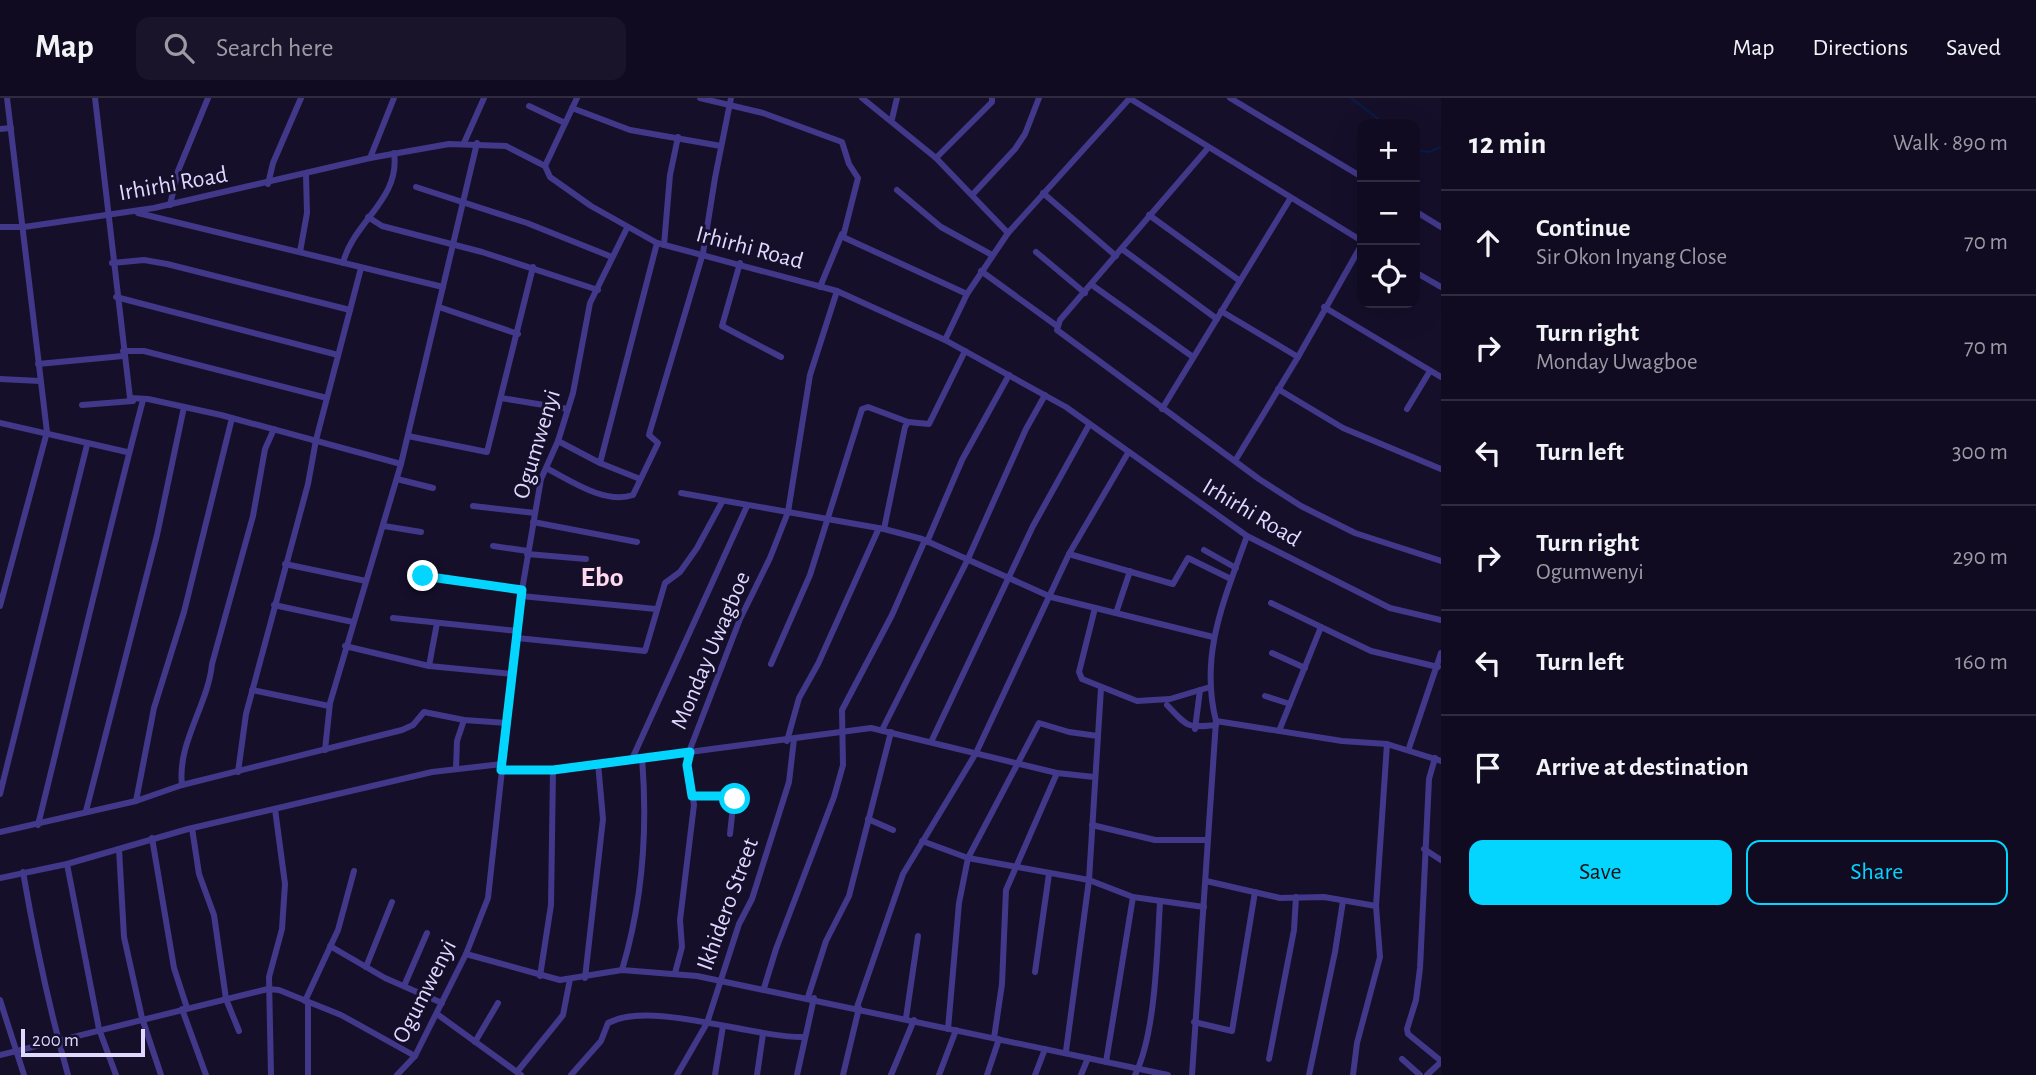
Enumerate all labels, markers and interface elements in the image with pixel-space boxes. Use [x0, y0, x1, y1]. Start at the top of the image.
search box [136, 17, 626, 80]
icon: search [160, 29, 198, 67]
text: Map [35, 31, 94, 64]
text: Search here [216, 35, 334, 61]
text: Map [1732, 36, 1774, 60]
text: Directions [1812, 36, 1908, 60]
text: Saved [1946, 36, 2001, 60]
map controls [1357, 119, 1420, 308]
button: + [1357, 119, 1420, 182]
text: 12 min [1469, 129, 1546, 159]
text: Walk · 890 m [1893, 132, 2008, 155]
street label: Irhirhi Road [117, 163, 229, 205]
button: − [1357, 182, 1420, 245]
text: Continue [1536, 215, 1631, 241]
street label: Irhirhi Road [693, 222, 806, 274]
icon: ahead [1469, 224, 1507, 262]
text: 70 m [1964, 231, 2008, 254]
button: locate [1357, 245, 1420, 308]
text: Sir Okon Inyang Close [1536, 246, 1727, 269]
text: Turn right [1536, 320, 1639, 346]
icon: right [1469, 329, 1507, 367]
text: 70 m [1964, 336, 2008, 359]
text: Monday Uwagboe [1536, 351, 1698, 374]
street label: Ogumwenyi [509, 387, 565, 502]
icon: left [1469, 434, 1507, 472]
text: Turn left [1536, 439, 1624, 465]
text: 300 m [1952, 441, 2008, 464]
street label: Irhirhi Road [1198, 474, 1305, 551]
text: Turn right [1536, 530, 1639, 556]
icon: right [1469, 539, 1507, 577]
text: 290 m [1952, 546, 2008, 569]
route end [407, 560, 438, 591]
text: Ogumwenyi [1536, 561, 1644, 584]
district label: Ebo [581, 564, 623, 592]
street label: Monday Uwagboe [667, 568, 755, 733]
icon: left [1469, 644, 1507, 682]
text: Turn left [1536, 649, 1624, 675]
text: 160 m [1955, 651, 2008, 674]
icon: arrive [1469, 749, 1507, 787]
text: Arrive at destination [1536, 754, 1749, 780]
route start [719, 783, 750, 814]
street label: Ikhidero Street [693, 835, 763, 974]
button: Save [1469, 840, 1732, 905]
button: Share [1746, 840, 2008, 905]
street label: Ogumwenyi [389, 936, 461, 1047]
scale bar [21, 1026, 145, 1058]
text: 200 m [32, 1031, 79, 1050]

